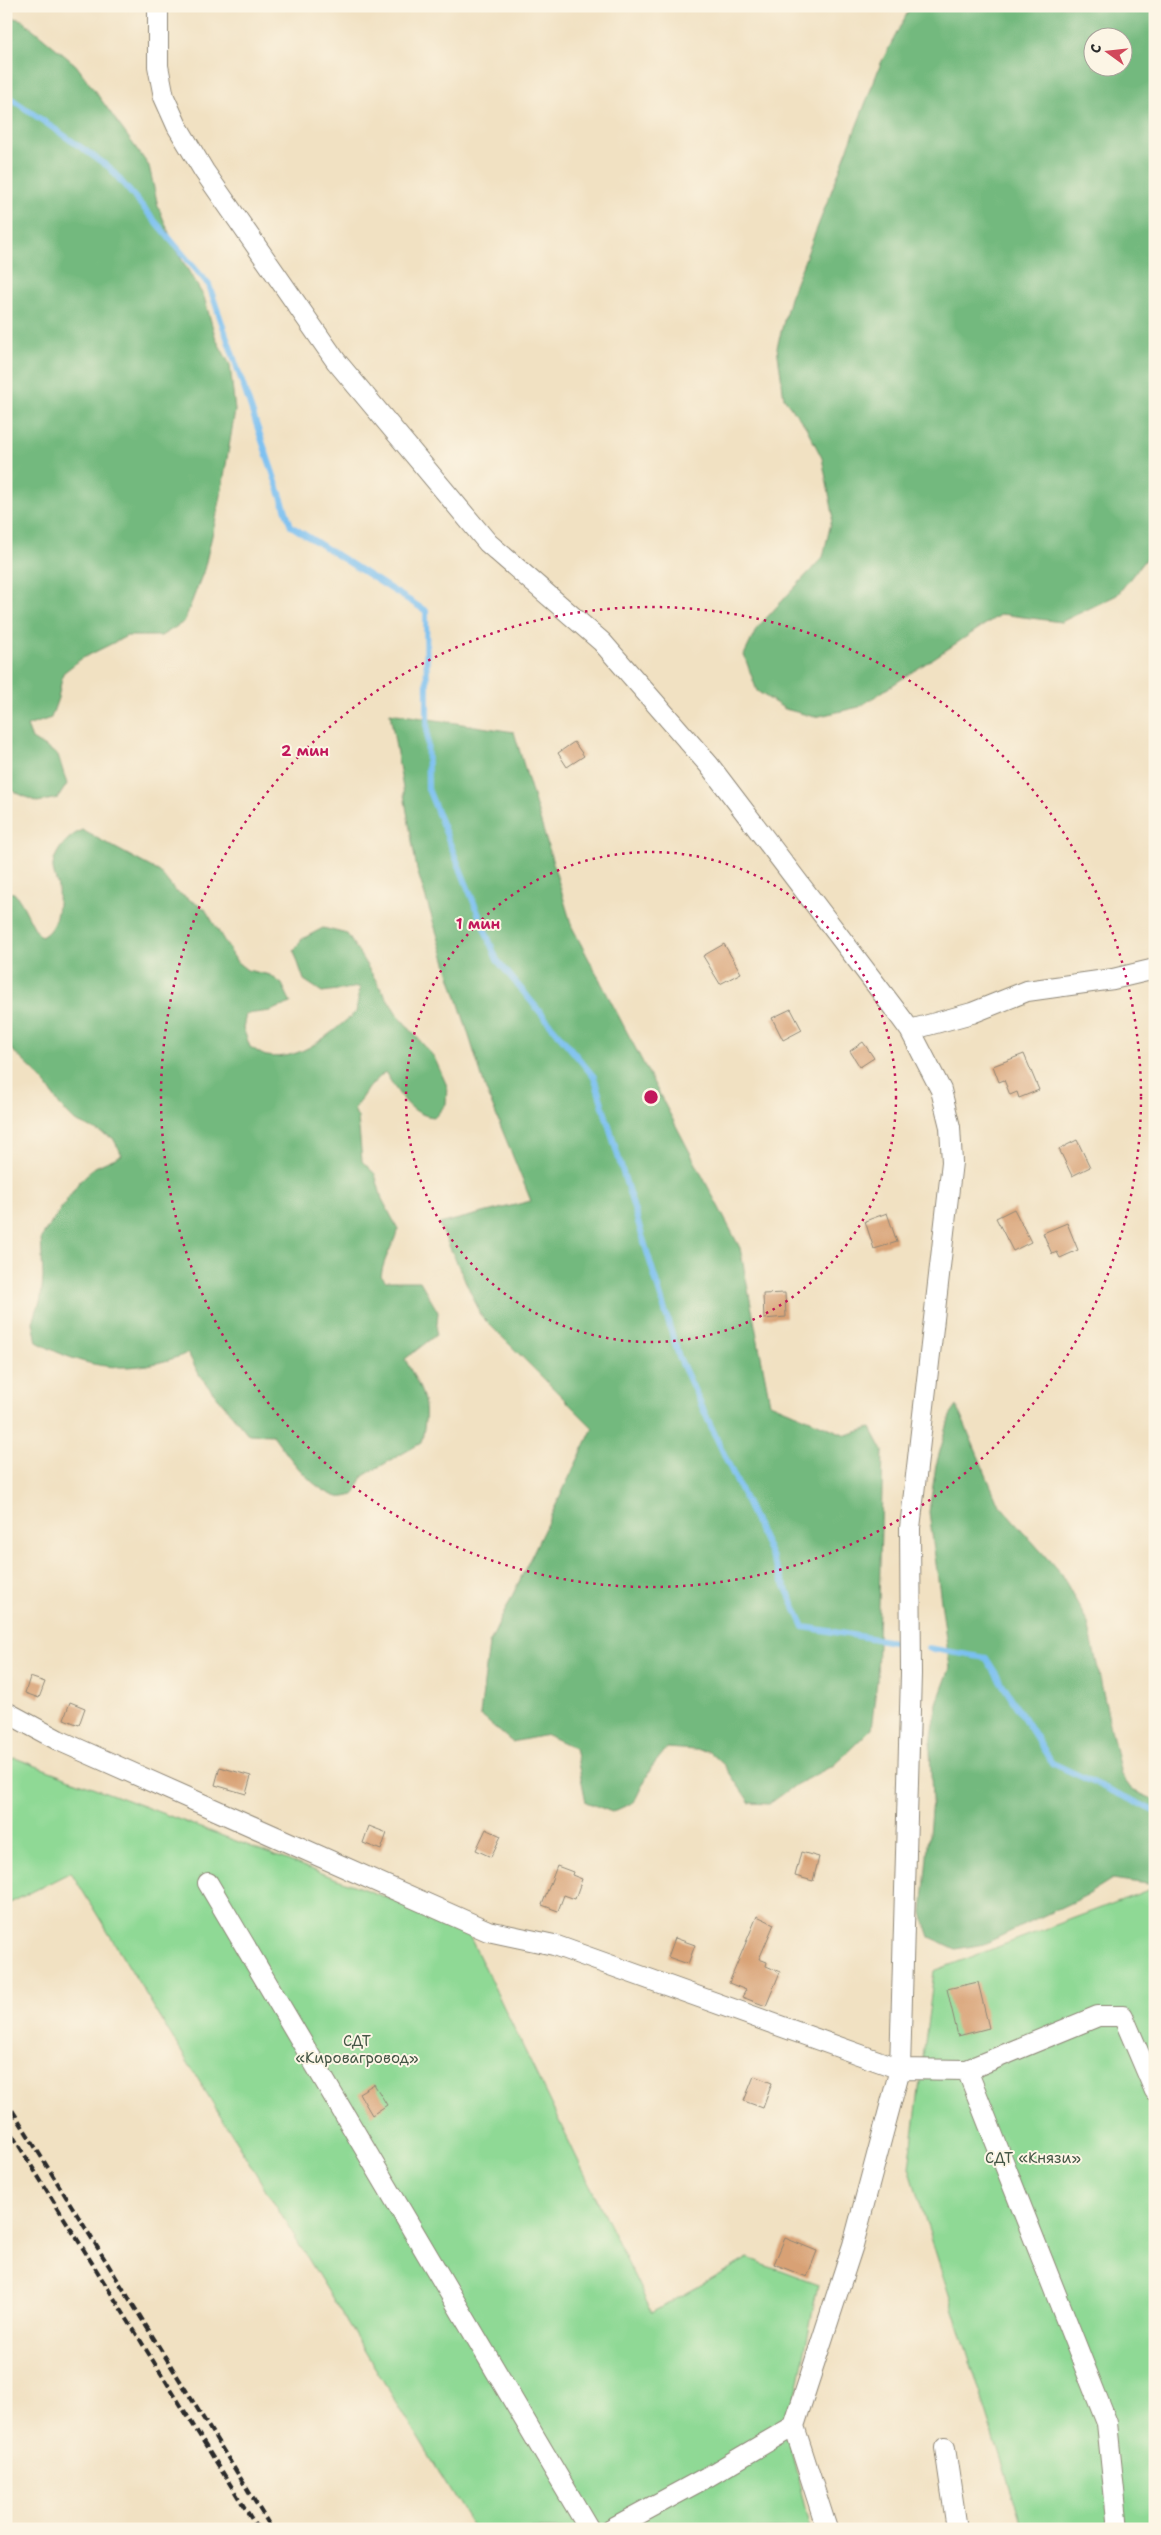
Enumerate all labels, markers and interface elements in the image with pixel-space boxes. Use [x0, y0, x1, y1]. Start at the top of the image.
north arrow [1084, 28, 1134, 78]
text: С [1086, 42, 1105, 55]
text: 2 мин [281, 741, 329, 761]
text: 1 мин [456, 914, 500, 934]
centre of rings [642, 1088, 660, 1106]
park label: СДТ «Кировагровод» [296, 2031, 418, 2068]
park label: СДТ «Князи» [985, 2148, 1081, 2168]

